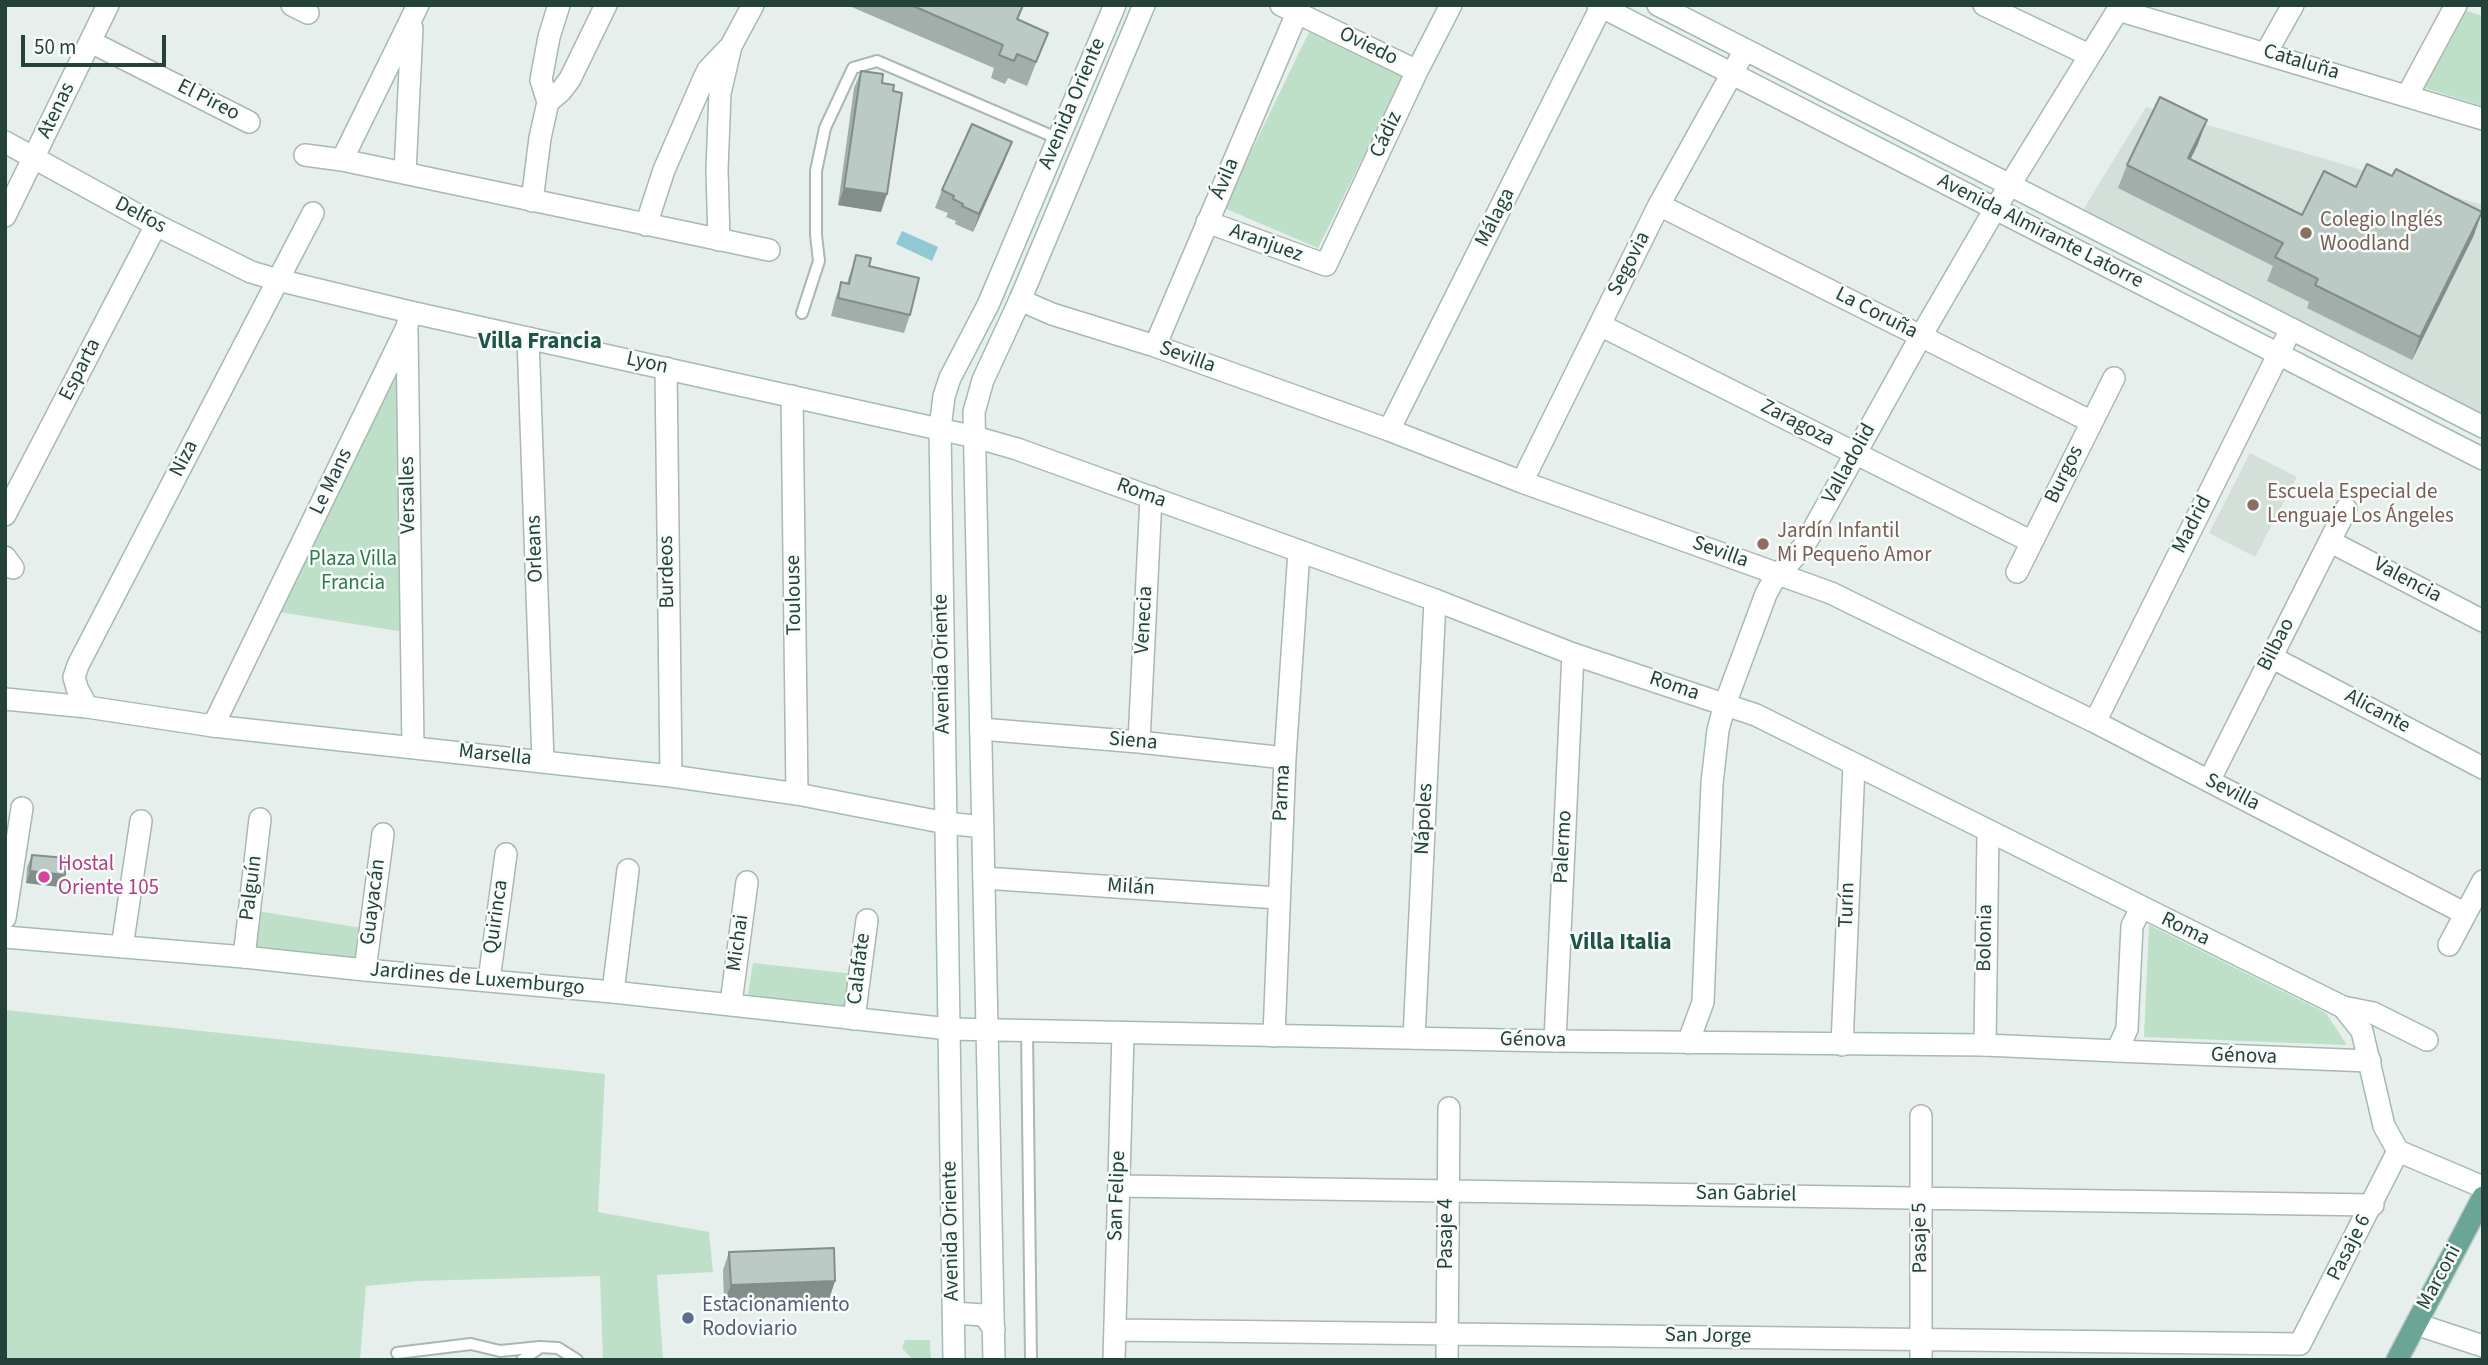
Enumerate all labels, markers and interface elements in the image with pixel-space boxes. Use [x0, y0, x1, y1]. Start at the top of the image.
scale bar [24, 21, 170, 65]
street label: Oviedo [1334, 22, 1402, 72]
text: 50 m [34, 32, 76, 62]
street label: Avenida Oriente [1034, 35, 1112, 173]
street label: Cataluña [2260, 39, 2342, 87]
street label: El Pireo [173, 75, 243, 127]
street label: Atenas [33, 79, 81, 143]
street label: Cádiz [1365, 108, 1409, 162]
street label: Ávila [1206, 155, 1246, 203]
street label: Avenida Almirante Latorre [1933, 169, 2147, 295]
street label: Málaga [1471, 184, 1521, 252]
street label: Delfos [110, 192, 170, 240]
place label: Colegio Inglés Woodland [2320, 208, 2442, 258]
street label: Aranjuez [1226, 219, 1306, 269]
marker: Colegio Inglés Woodland [2298, 225, 2314, 241]
street label: Segovia [1603, 228, 1657, 300]
street label: La Coruña [1831, 283, 1921, 345]
district label: Villa Francia [478, 329, 602, 357]
street label: Esparta [55, 335, 107, 405]
street label: Sevilla [1155, 336, 1219, 380]
street label: Lyon [624, 347, 670, 381]
street label: Zaragoza [1756, 395, 1838, 453]
street label: Valladolid [1818, 420, 1882, 508]
street label: Niza [165, 436, 205, 482]
street label: Burgos [2040, 442, 2090, 508]
street label: Le Mans [305, 445, 359, 519]
street label: Versalles [396, 456, 422, 534]
street label: Roma [1113, 473, 1169, 515]
place label: Escuela Especial de Lenguaje Los Ángeles [2267, 480, 2454, 530]
street label: Madrid [2168, 492, 2218, 558]
marker: Escuela Especial de Lenguaje Los Ángeles [2245, 497, 2261, 513]
street label: Orleans [522, 515, 550, 583]
place label: Jardín Infantil Mi Pequeño Amor [1777, 519, 1931, 569]
street label: Sevilla [1688, 531, 1752, 575]
street label: Burdeos [655, 535, 681, 609]
marker: Jardín Infantil Mi Pequeño Amor [1755, 536, 1771, 552]
park label: Plaza Villa Francia [309, 547, 397, 597]
street label: Valencia [2369, 553, 2445, 609]
street label: Toulouse [782, 555, 808, 635]
street label: Venecia [1131, 585, 1159, 655]
street label: Avenida Oriente [929, 594, 957, 734]
street label: Bilbao [2253, 614, 2301, 676]
street label: Roma [1646, 667, 1702, 707]
street label: Alicante [2340, 684, 2414, 740]
street label: Siena [1108, 727, 1158, 757]
street label: Marsella [457, 740, 533, 772]
street label: Parma [1269, 764, 1297, 822]
street label: Sevilla [2200, 769, 2264, 817]
street label: Nápoles [1411, 783, 1439, 855]
street label: Palermo [1549, 810, 1579, 884]
place label: Hostal Oriente 105 [58, 852, 159, 902]
street label: Palguín [235, 854, 269, 922]
street label: Guayacán [356, 858, 392, 946]
marker: Hostal Oriente 105 [36, 869, 52, 885]
street label: Milán [1106, 874, 1156, 902]
street label: Quirinca [479, 878, 515, 956]
street label: Turín [1835, 882, 1861, 928]
street label: Bolonia [1973, 904, 1999, 972]
street label: Roma [2157, 907, 2213, 953]
street label: Michai [723, 913, 755, 973]
district label: Villa Italia [1570, 930, 1672, 958]
street label: Calafate [843, 932, 877, 1006]
street label: Jardines de Luxemburgo [368, 958, 586, 1002]
street label: Génova [1500, 1028, 1566, 1054]
street label: Génova [2211, 1043, 2277, 1071]
street label: San Felipe [1104, 1150, 1132, 1242]
street label: Avenida Oriente [938, 1161, 966, 1301]
street label: San Gabriel [1695, 1182, 1797, 1208]
street label: Pasaje 4 [1434, 1198, 1460, 1270]
street label: Pasaje 5 [1908, 1202, 1934, 1274]
street label: Pasaje 6 [2323, 1211, 2377, 1285]
street label: Marconi [2412, 1241, 2468, 1315]
place label: Estacionamiento Rodoviario [702, 1293, 850, 1343]
marker: Estacionamiento Rodoviario [680, 1310, 696, 1326]
street label: San Jorge [1664, 1324, 1752, 1350]

